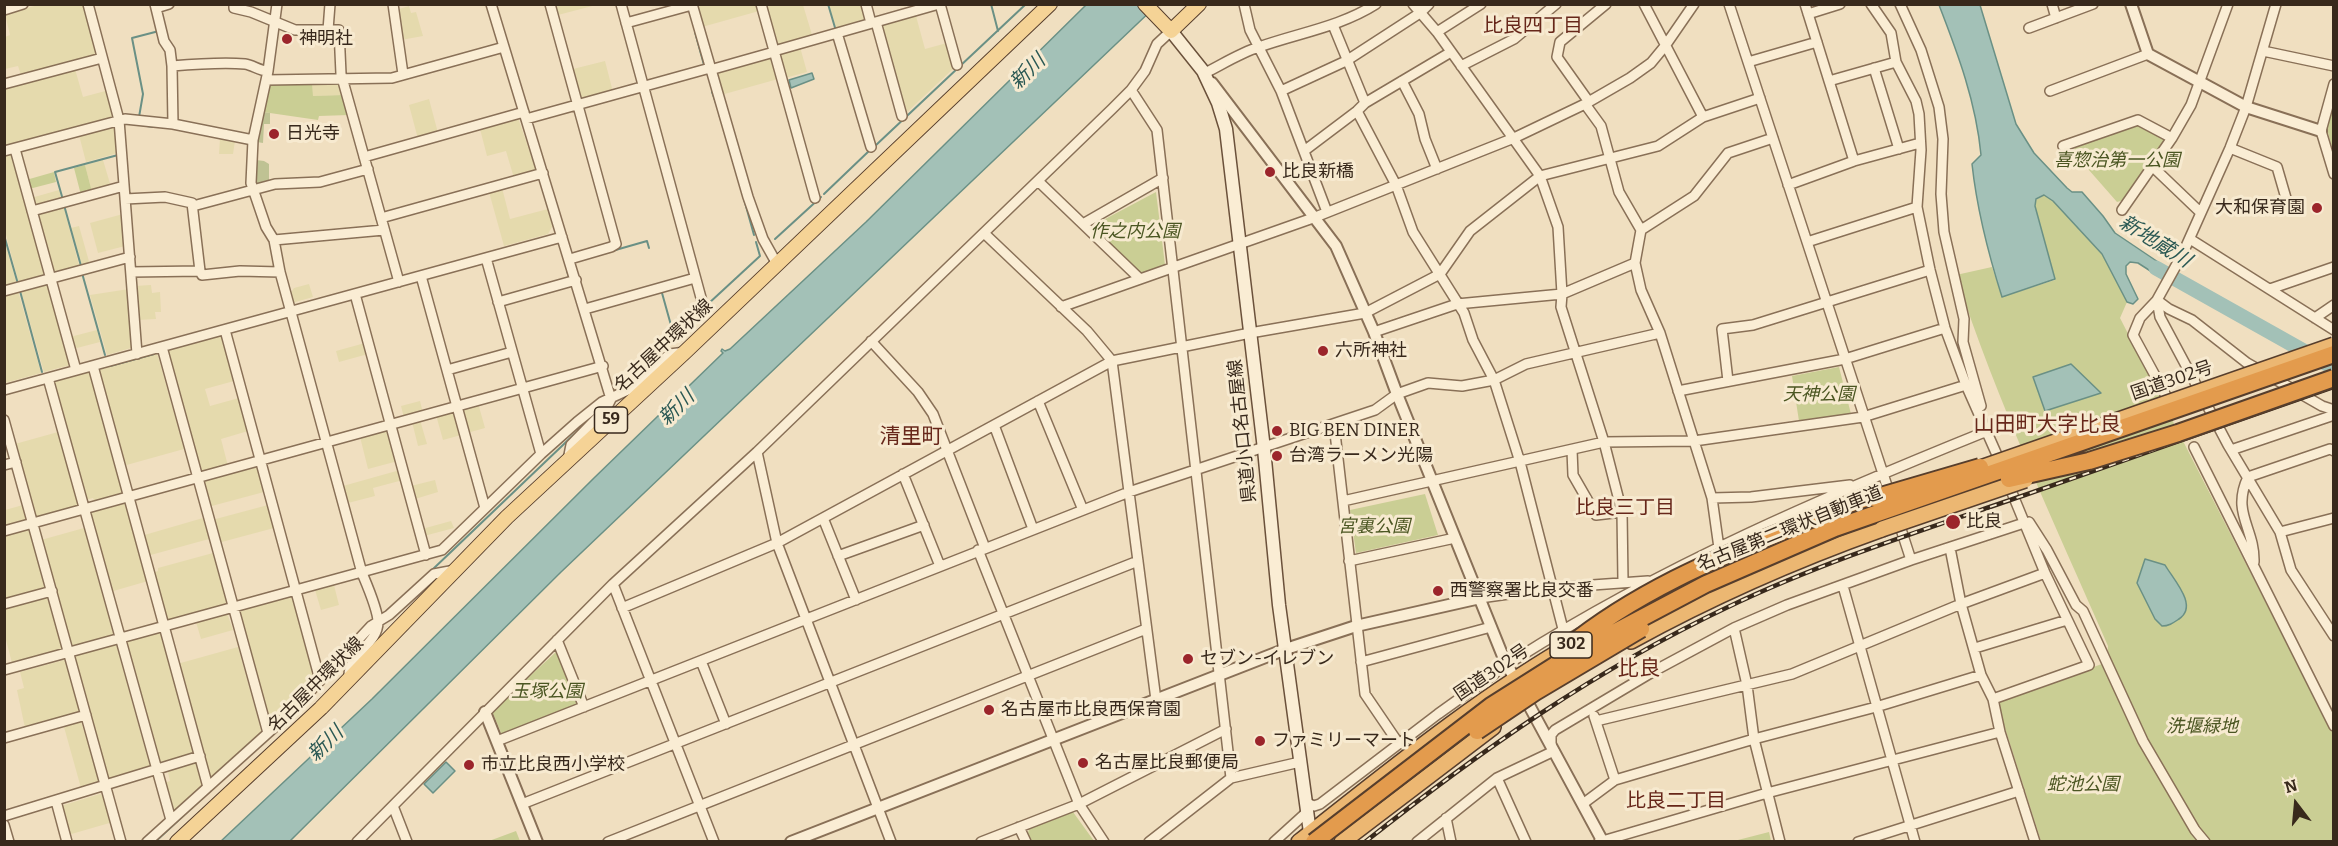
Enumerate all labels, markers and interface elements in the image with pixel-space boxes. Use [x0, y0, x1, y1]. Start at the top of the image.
district label: 比良四丁目 [1483, 14, 1583, 38]
place label: 神明社 [299, 28, 353, 50]
marker: 神明社 [280, 32, 294, 46]
water label: 新川 [1005, 49, 1051, 95]
place label: 日光寺 [286, 123, 340, 145]
marker: 日光寺 [267, 127, 281, 141]
park label: 喜惣治第一公園 [2054, 150, 2180, 172]
place label: 比良新橋 [1282, 161, 1354, 183]
marker: 比良新橋 [1263, 165, 1277, 179]
place label: 大和保育園 [2215, 197, 2305, 219]
marker: 大和保育園 [2310, 201, 2324, 215]
water label: 新地蔵川 [2115, 211, 2195, 273]
park label: 作之内公園 [1090, 221, 1180, 243]
street label: 名古屋中環状線 [611, 295, 717, 397]
place label: 六所神社 [1335, 340, 1407, 362]
marker: 六所神社 [1316, 344, 1330, 358]
street label: 国道302号 [2128, 357, 2216, 405]
street label: 県道小口名古屋線 [1225, 358, 1261, 504]
park label: 天神公園 [1783, 384, 1855, 406]
water label: 新川 [654, 385, 700, 431]
road number: 59 [594, 407, 628, 433]
district label: 山田町大字比良 [1974, 412, 2120, 438]
place label: BIG BEN DINER [1289, 420, 1420, 442]
district label: 清里町 [880, 424, 942, 450]
marker: BIG BEN DINER [1270, 424, 1284, 438]
place label: 台湾ラーメン光陽 [1289, 445, 1433, 467]
marker: 台湾ラーメン光陽 [1270, 449, 1284, 463]
street label: 名古屋第二環状自動車道 [1694, 482, 1886, 576]
district label: 比良三丁目 [1575, 496, 1675, 520]
place label: 比良 [1966, 511, 2002, 533]
marker: 比良 [1944, 513, 1962, 531]
park label: 宮裏公園 [1338, 516, 1410, 538]
place label: 西警察署比良交番 [1450, 580, 1594, 602]
marker: 西警察署比良交番 [1431, 584, 1445, 598]
road number: 302 [1550, 632, 1592, 658]
street label: 名古屋中環状線 [264, 633, 368, 737]
street label: 国道302号 [1450, 640, 1534, 706]
place label: セブン-イレブン [1200, 648, 1334, 670]
marker: セブン-イレブン [1181, 652, 1195, 666]
district label: 比良 [1618, 656, 1660, 682]
park label: 玉塚公園 [511, 681, 583, 703]
place label: 名古屋市比良西保育園 [1001, 699, 1181, 721]
marker: 名古屋市比良西保育園 [982, 703, 996, 717]
park label: 洗堰緑地 [2166, 716, 2238, 738]
water label: 新川 [303, 721, 349, 767]
place label: ファミリーマート [1272, 730, 1416, 752]
marker: ファミリーマート [1253, 734, 1267, 748]
place label: 名古屋比良郵便局 [1095, 752, 1239, 774]
place label: 市立比良西小学校 [481, 754, 625, 776]
marker: 名古屋比良郵便局 [1076, 756, 1090, 770]
marker: 市立比良西小学校 [462, 758, 476, 772]
park label: 蛇池公園 [2047, 774, 2119, 796]
north arrow [2266, 774, 2326, 834]
text: N [2282, 775, 2299, 797]
district label: 比良二丁目 [1626, 789, 1726, 813]

